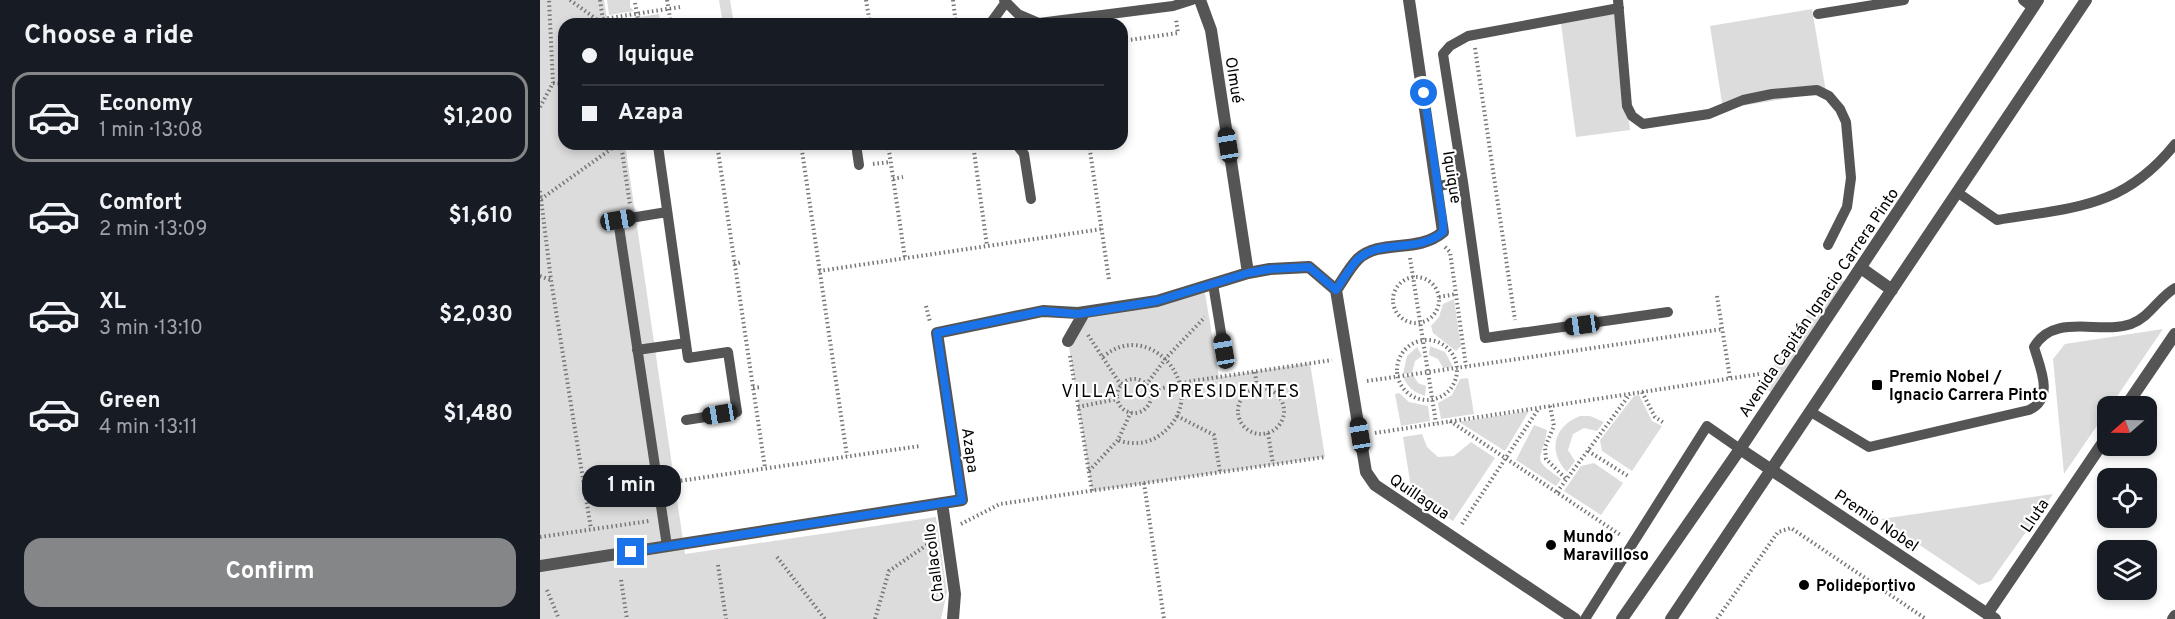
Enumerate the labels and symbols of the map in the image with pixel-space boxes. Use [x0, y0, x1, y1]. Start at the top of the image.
street label: Olmué [1219, 56, 1247, 105]
route start [1410, 79, 1437, 106]
car [1216, 126, 1240, 164]
street label: Iquique [1437, 149, 1465, 205]
street label: Avenida Capitán Ignacio Carrera Pinto [1735, 185, 1904, 422]
car [599, 208, 637, 232]
car [1563, 314, 1601, 336]
car [1212, 332, 1236, 370]
place label: Premio Nobel / Ignacio Carrera Pinto [1889, 368, 2047, 406]
marker: Premio Nobel / Ignacio Carrera Pinto [1870, 378, 1884, 392]
district label: VILLA LOS PRESIDENTES [1061, 381, 1301, 404]
north arrow [2097, 396, 2157, 456]
car [701, 402, 739, 426]
car [1348, 416, 1372, 454]
street label: Azapa [956, 426, 982, 474]
callout: 1 min [582, 465, 680, 507]
street label: Quillagua [1385, 470, 1453, 525]
street label: Premio Nobel [1830, 486, 1922, 557]
street label: Lluta [2017, 495, 2054, 537]
street label: Challacollo [920, 522, 950, 603]
place label: Mundo Maravilloso [1563, 528, 1649, 566]
route end [617, 538, 644, 565]
marker: Mundo Maravilloso [1544, 538, 1558, 552]
place label: Polideportivo [1816, 577, 1916, 597]
marker: Polideportivo [1797, 578, 1811, 592]

